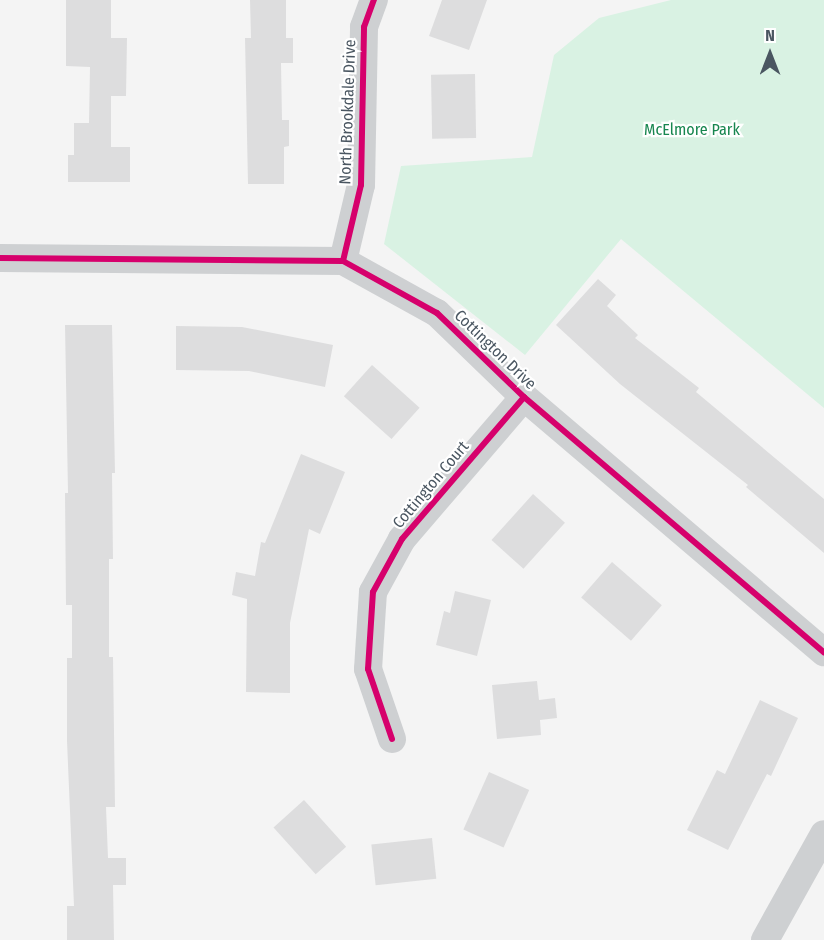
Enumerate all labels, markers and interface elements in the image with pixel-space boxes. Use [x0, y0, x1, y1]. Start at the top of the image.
north arrow [740, 24, 800, 84]
text: N [765, 26, 775, 45]
street label: North Brookdale Drive [336, 39, 360, 185]
park label: McElmore Park [644, 120, 740, 140]
street label: Cottington Drive [450, 306, 540, 394]
street label: Cottington Court [389, 438, 473, 532]

